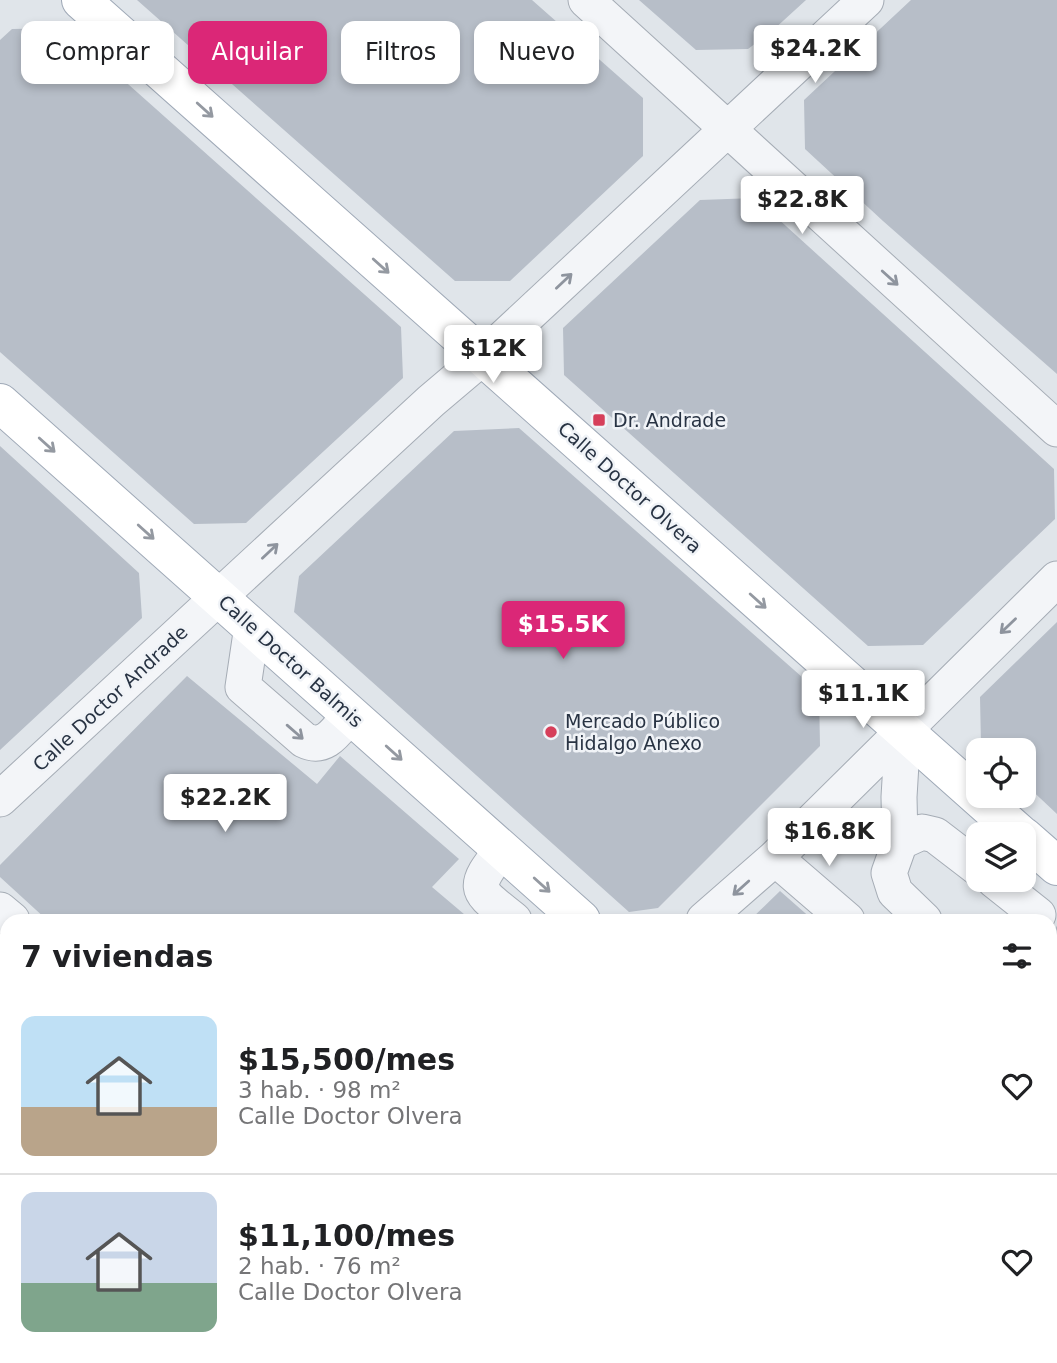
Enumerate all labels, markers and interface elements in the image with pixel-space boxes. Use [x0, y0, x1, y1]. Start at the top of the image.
chip: Comprar [21, 21, 174, 84]
chip: Alquilar [188, 21, 327, 84]
chip: Filtros [341, 21, 460, 84]
chip: Nuevo [474, 21, 599, 84]
pin: $24.2K [758, 25, 872, 85]
text: $24.2K [770, 35, 860, 61]
one-way arrow [196, 102, 214, 118]
pin: $22.8K [745, 176, 859, 236]
text: $22.8K [757, 186, 847, 212]
one-way arrow [371, 257, 389, 273]
one-way arrow [881, 269, 898, 286]
one-way arrow [555, 273, 572, 290]
pin: $12K [452, 326, 534, 385]
text: $12K [460, 335, 526, 361]
place label: Dr. Andrade [613, 409, 726, 431]
marker: Dr. Andrade [591, 412, 607, 428]
street label: Calle Doctor Olvera [554, 417, 706, 557]
one-way arrow [38, 437, 56, 453]
one-way arrow [137, 524, 155, 540]
one-way arrow [261, 543, 279, 559]
street label: Calle Doctor Balmis [214, 590, 368, 732]
one-way arrow [749, 593, 767, 609]
pin: $15.5K [506, 602, 620, 661]
text: $15.5K [518, 611, 608, 637]
one-way arrow [1000, 618, 1017, 635]
street label: Calle Doctor Andrade [28, 621, 192, 775]
pin: $11.1K [806, 670, 920, 730]
text: $11.1K [818, 680, 908, 706]
place label: Mercado Público Hidalgo Anexo [565, 710, 720, 754]
one-way arrow [285, 724, 303, 740]
marker: Mercado Público Hidalgo Anexo [543, 724, 559, 740]
map controls [966, 738, 1036, 892]
button: locate [966, 738, 1036, 808]
one-way arrow [385, 745, 402, 762]
pin: $22.2K [168, 774, 282, 834]
text: $22.2K [180, 784, 270, 810]
pin: $16.8K [772, 808, 886, 868]
text: $16.8K [784, 818, 874, 844]
button: layers [966, 822, 1036, 892]
one-way arrow [532, 877, 550, 893]
one-way arrow [732, 880, 750, 896]
icon: filters [998, 937, 1036, 975]
text: 7 viviendas [21, 939, 213, 974]
text: $15,500/mes [238, 1042, 455, 1077]
icon: home [77, 1044, 161, 1128]
icon: heart [998, 1067, 1036, 1105]
text: 3 hab. · 98 m² [238, 1077, 401, 1103]
text: Calle Doctor Olvera [238, 1103, 463, 1129]
text: $11,100/mes [238, 1218, 455, 1253]
icon: home [77, 1220, 161, 1304]
icon: heart [998, 1243, 1036, 1281]
text: 2 hab. · 76 m² [238, 1253, 401, 1279]
text: Calle Doctor Olvera [238, 1279, 463, 1305]

